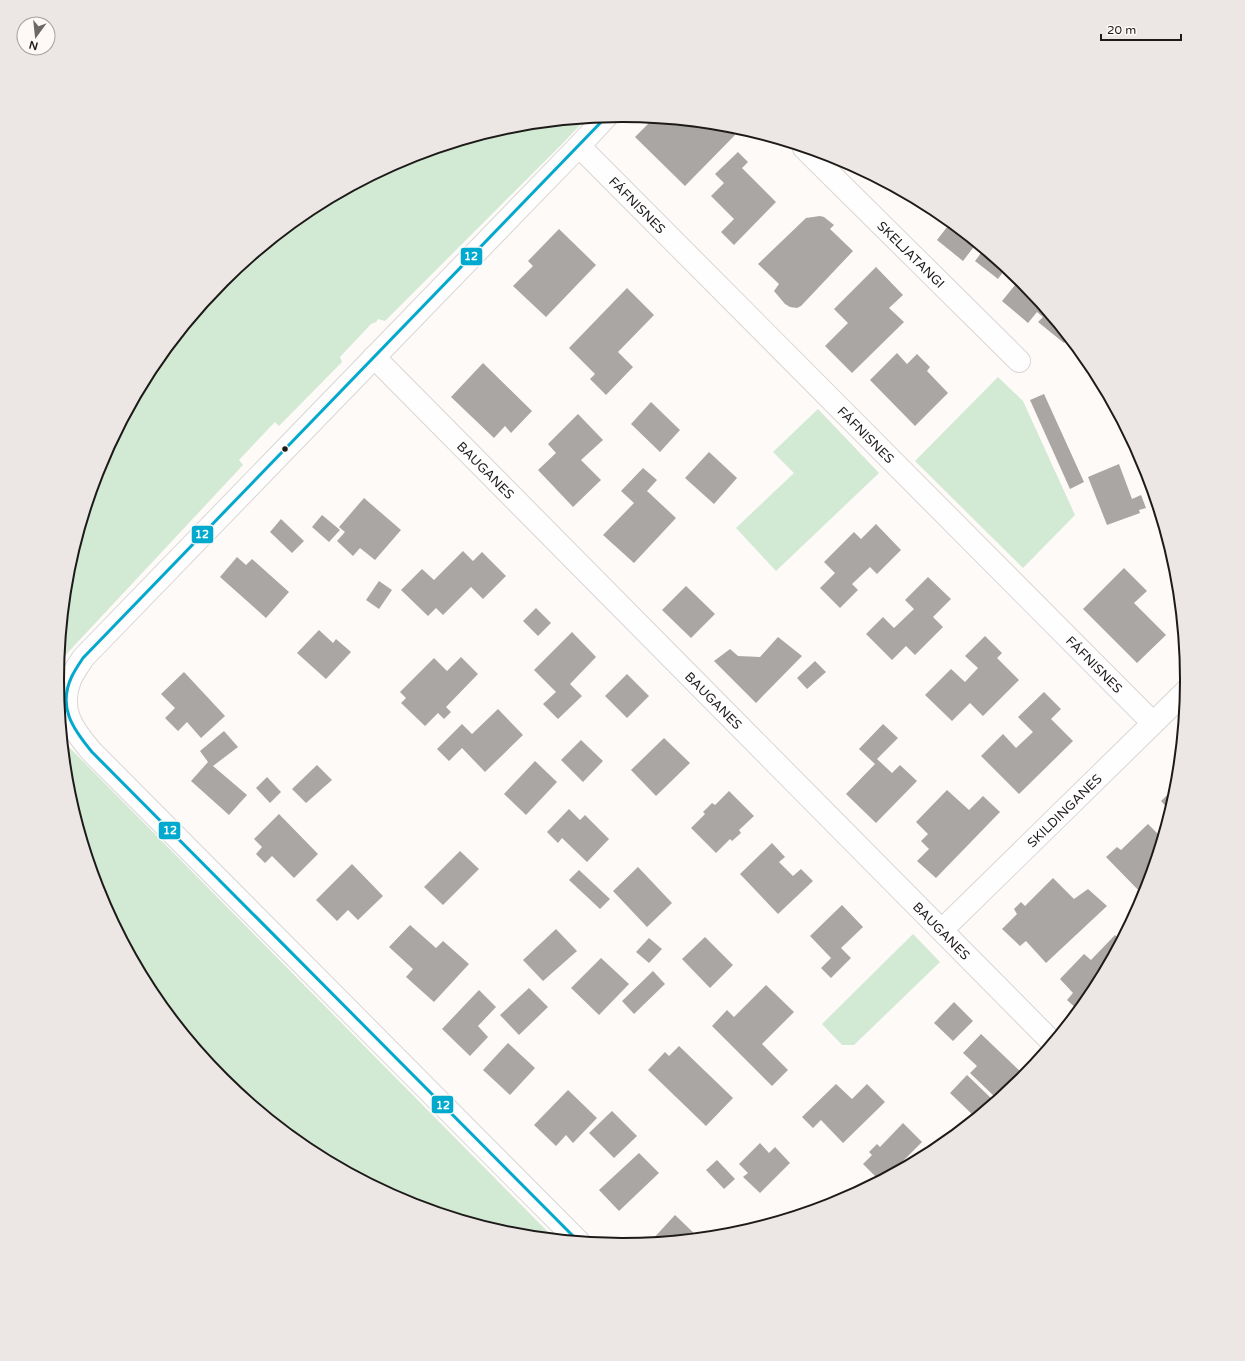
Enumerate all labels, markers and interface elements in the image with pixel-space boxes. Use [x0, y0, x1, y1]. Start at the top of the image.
north arrow [16, 16, 56, 56]
scale bar [1101, 16, 1181, 42]
text: 20 m [1107, 23, 1136, 37]
text: N [28, 38, 39, 53]
street label: FÁFNISNES [605, 174, 669, 237]
street label: SKELJATANGI [874, 218, 948, 292]
line badge: 12 [460, 247, 483, 266]
text: 12 [464, 250, 478, 263]
street label: FÁFNISNES [834, 403, 897, 467]
street label: BAUGANES [453, 439, 517, 503]
unlabelled marker [280, 444, 290, 454]
line badge: 12 [191, 525, 214, 544]
text: 12 [195, 528, 209, 541]
street label: FÁFNISNES [1062, 633, 1126, 697]
street label: BAUGANES [681, 669, 745, 733]
street label: SKILDINGANES [1024, 771, 1106, 851]
line badge: 12 [158, 821, 181, 840]
text: 12 [163, 824, 177, 837]
street label: BAUGANES [909, 899, 973, 963]
line badge: 12 [431, 1095, 454, 1114]
text: 12 [436, 1099, 450, 1112]

